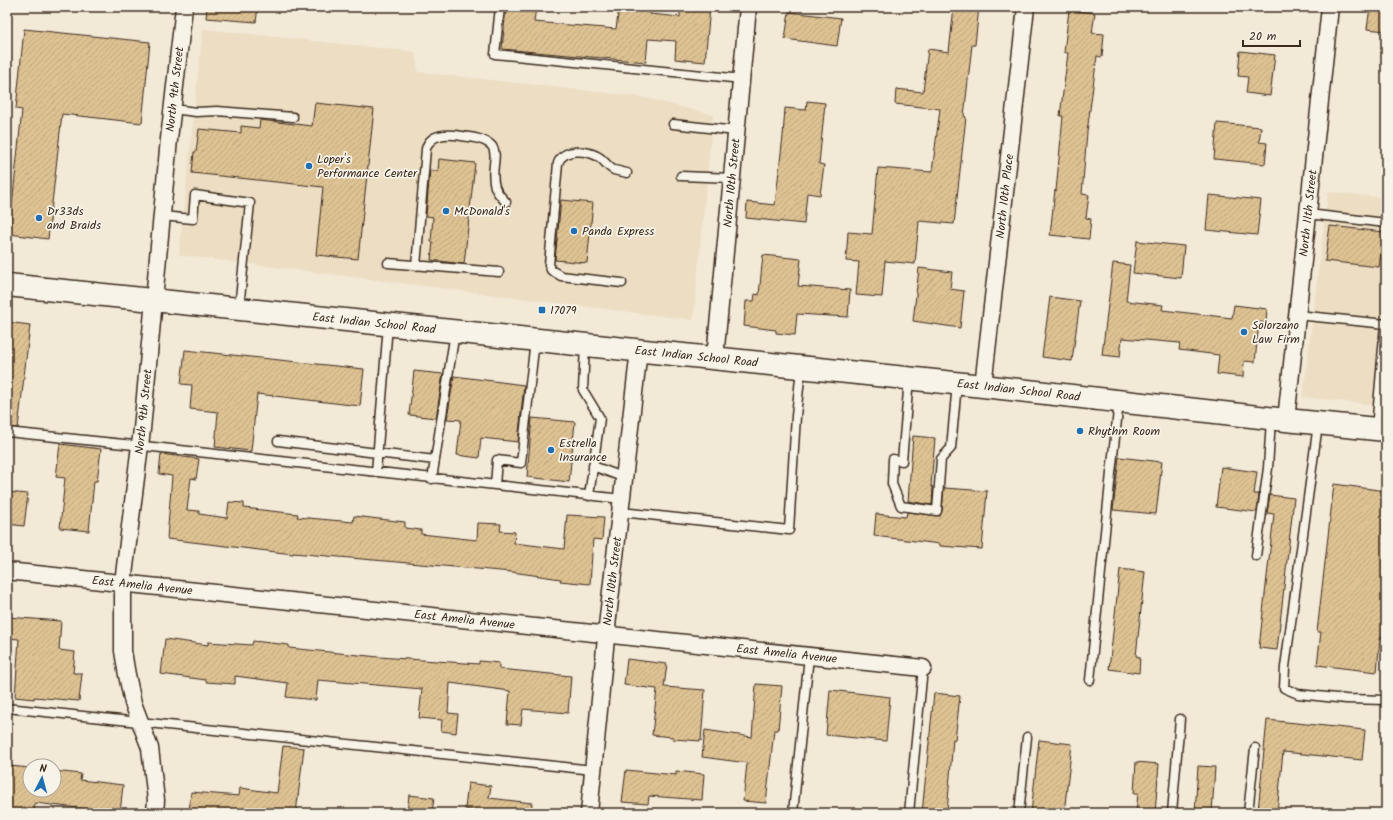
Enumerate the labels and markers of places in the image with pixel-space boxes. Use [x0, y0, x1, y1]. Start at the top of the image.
place label: Loper's Performance Center [317, 150, 418, 183]
marker: Loper's Performance Center [304, 161, 314, 171]
place label: Dr33ds and Braids [47, 202, 101, 235]
place label: McDonald's [454, 202, 510, 221]
marker: McDonald's [441, 206, 451, 216]
marker: Dr33ds and Braids [34, 213, 44, 223]
place label: Panda Express [582, 222, 654, 241]
marker: Panda Express [569, 226, 579, 236]
place label: 17079 [550, 301, 577, 320]
marker: 17079 [537, 305, 547, 315]
place label: Solorzano Law Firm [1252, 316, 1300, 349]
marker: Solorzano Law Firm [1239, 327, 1249, 337]
place label: Rhythm Room [1088, 422, 1160, 441]
marker: Rhythm Room [1075, 426, 1085, 436]
place label: Estrella Insurance [559, 434, 607, 467]
marker: Estrella Insurance [546, 445, 556, 455]

